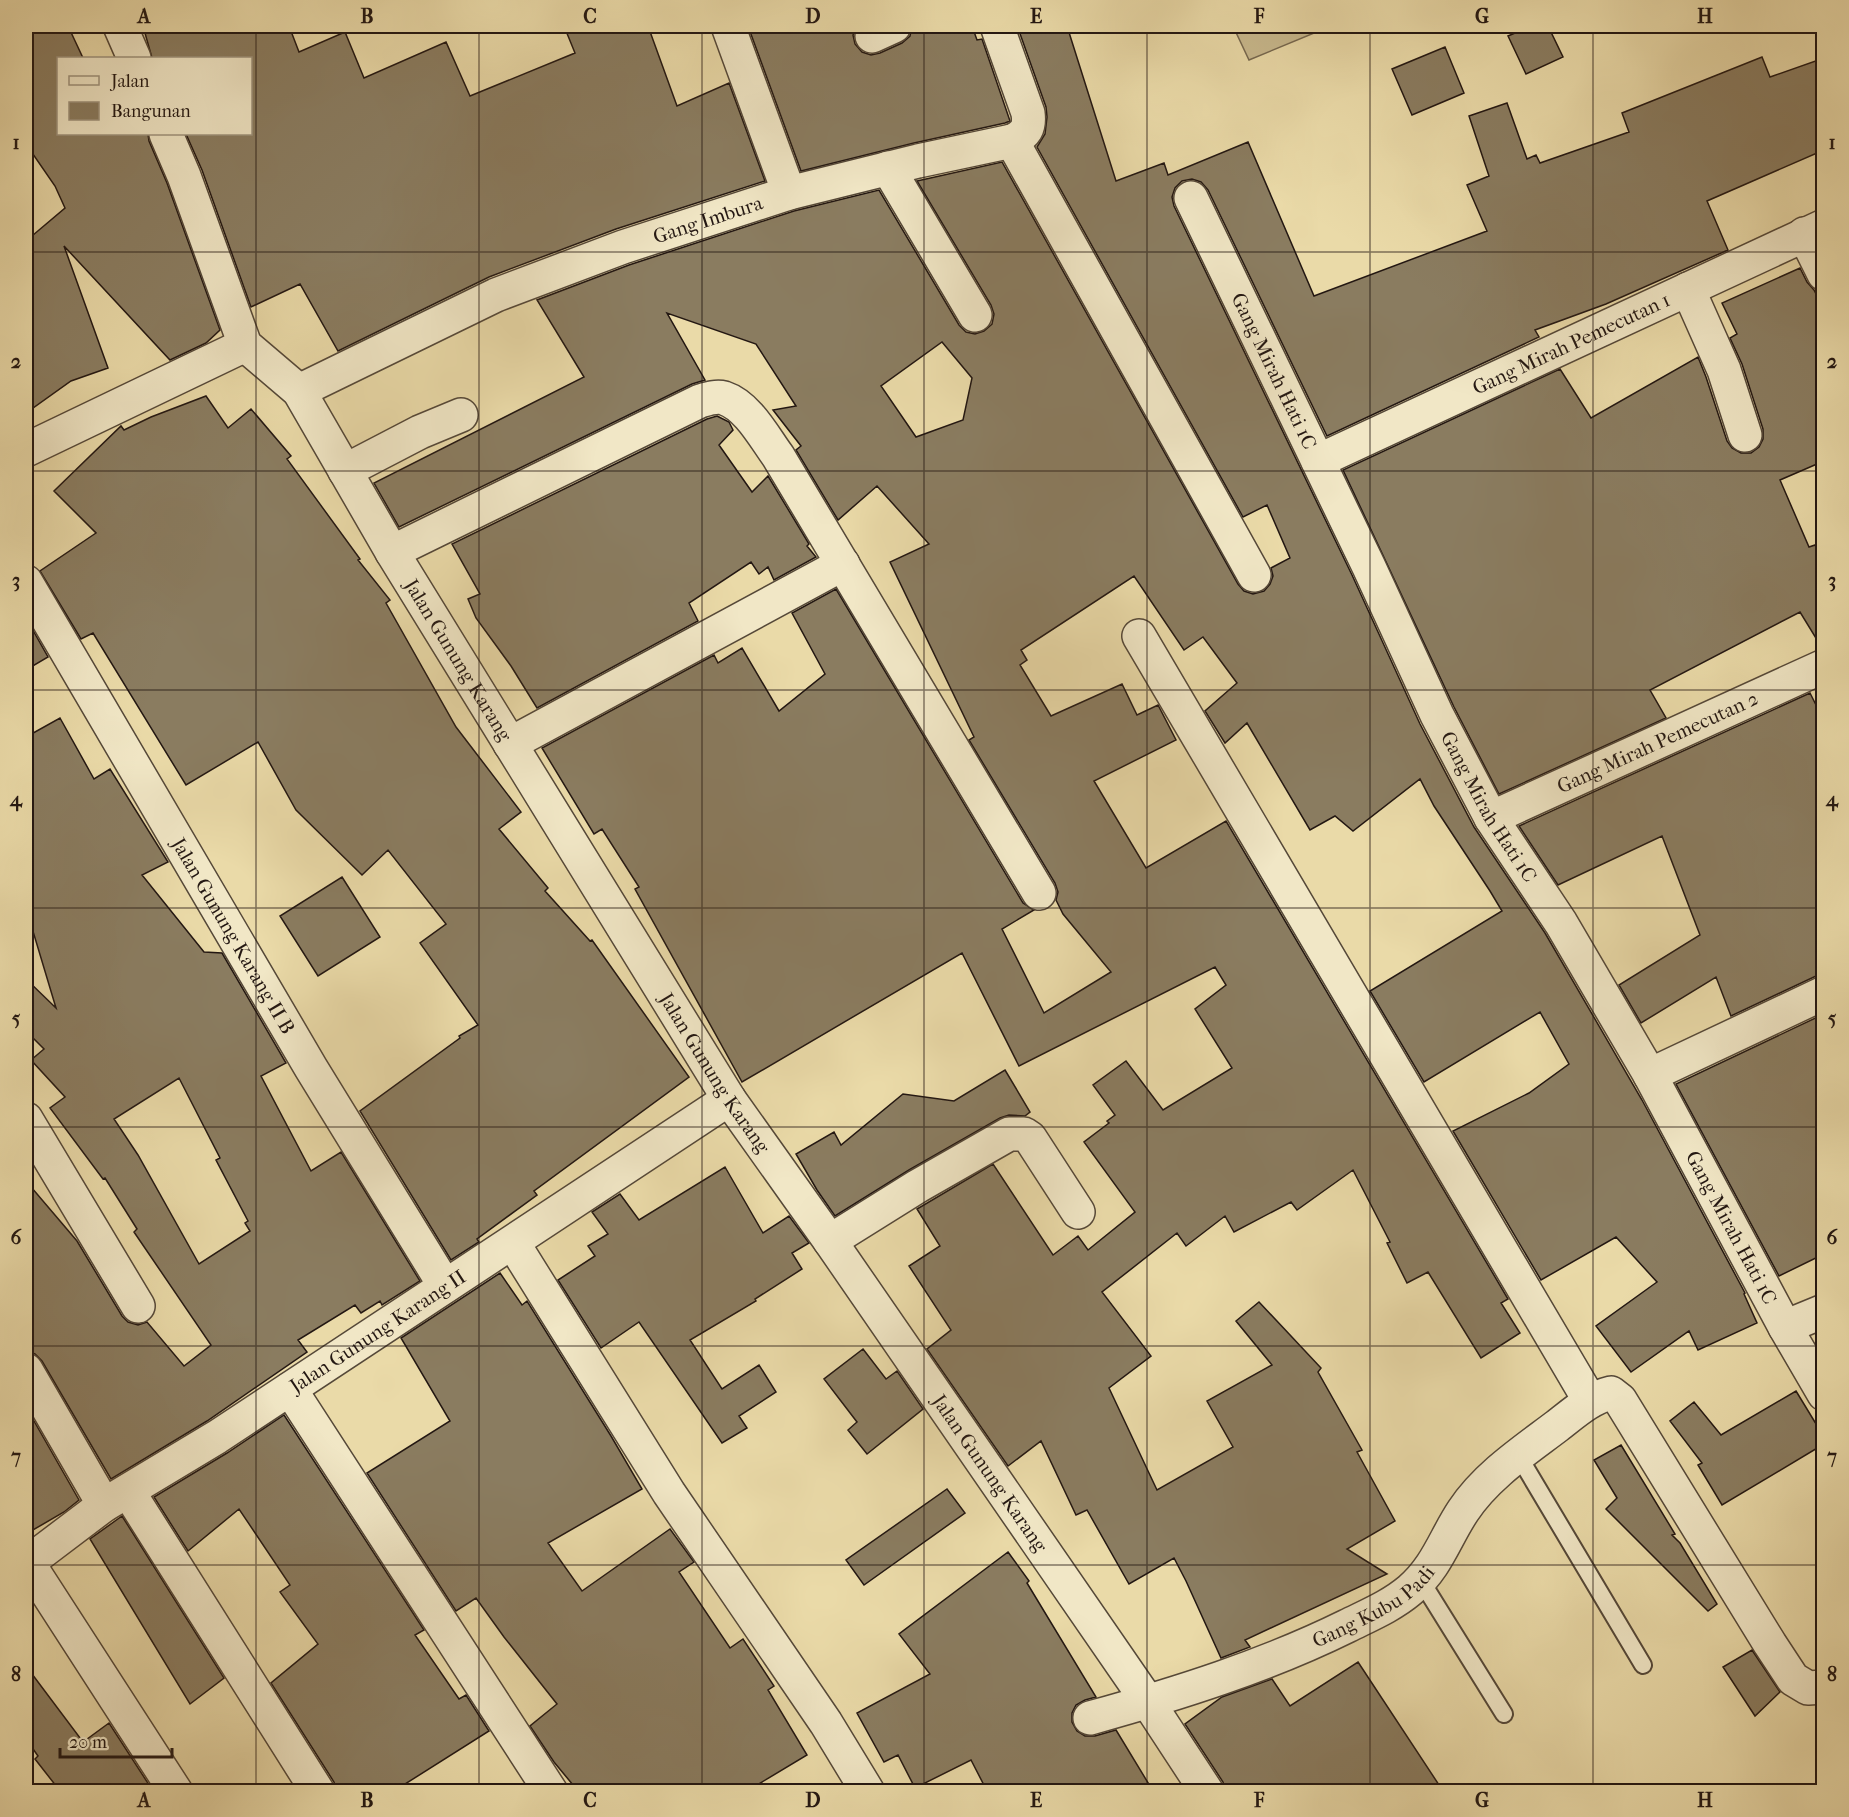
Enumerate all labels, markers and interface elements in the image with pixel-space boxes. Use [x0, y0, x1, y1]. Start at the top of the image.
text: A [136, 5, 152, 28]
text: B [360, 5, 374, 28]
text: C [583, 5, 597, 28]
text: D [805, 5, 821, 28]
text: E [1030, 5, 1042, 28]
text: F [1253, 5, 1265, 28]
text: G [1475, 5, 1489, 28]
text: H [1697, 5, 1713, 28]
legend [57, 57, 252, 135]
text: Jalan [109, 71, 150, 92]
text: Bangunan [111, 101, 191, 122]
text: 1 [12, 131, 20, 154]
text: 1 [1828, 131, 1836, 154]
street label: Gang Imbura [650, 191, 766, 248]
street label: Gang Mirah Pemecutan 1 [1469, 288, 1673, 399]
street label: Gang Mirah Hati 1C [1227, 289, 1322, 453]
text: 2 [11, 350, 21, 373]
text: 2 [1827, 350, 1837, 373]
text: 3 [12, 569, 20, 592]
text: 3 [1828, 569, 1836, 592]
street label: Jalan Gunung Karang [399, 573, 517, 745]
street label: Gang Mirah Pemecutan 2 [1553, 686, 1762, 798]
street label: Gang Mirah Hati 1C [1436, 727, 1542, 886]
text: 4 [9, 788, 23, 812]
text: 4 [1825, 788, 1839, 812]
street label: Jalan Gunung Karang II B [166, 832, 300, 1038]
street label: Jalan Gunung Karang [654, 987, 775, 1157]
text: 5 [12, 1007, 21, 1030]
text: 5 [1828, 1007, 1837, 1030]
street label: Gang Mirah Hati 1C [1681, 1147, 1782, 1308]
text: 6 [11, 1226, 23, 1249]
text: 6 [1827, 1226, 1839, 1249]
street label: Jalan Gunung Karang II [284, 1265, 470, 1398]
street label: Jalan Gunung Karang [927, 1388, 1053, 1556]
text: 7 [10, 1445, 21, 1468]
text: 7 [1826, 1445, 1837, 1468]
street label: Gang Kubu Padi [1309, 1561, 1439, 1652]
text: 8 [11, 1663, 21, 1686]
text: 8 [1827, 1663, 1837, 1686]
scale bar [60, 1721, 172, 1759]
text: 20 m [69, 1732, 107, 1753]
text: A [136, 1789, 152, 1812]
text: B [360, 1789, 374, 1812]
text: C [583, 1789, 597, 1812]
text: D [805, 1789, 821, 1812]
text: E [1030, 1789, 1042, 1812]
text: F [1253, 1789, 1265, 1812]
text: G [1475, 1789, 1489, 1812]
text: H [1697, 1789, 1713, 1812]

